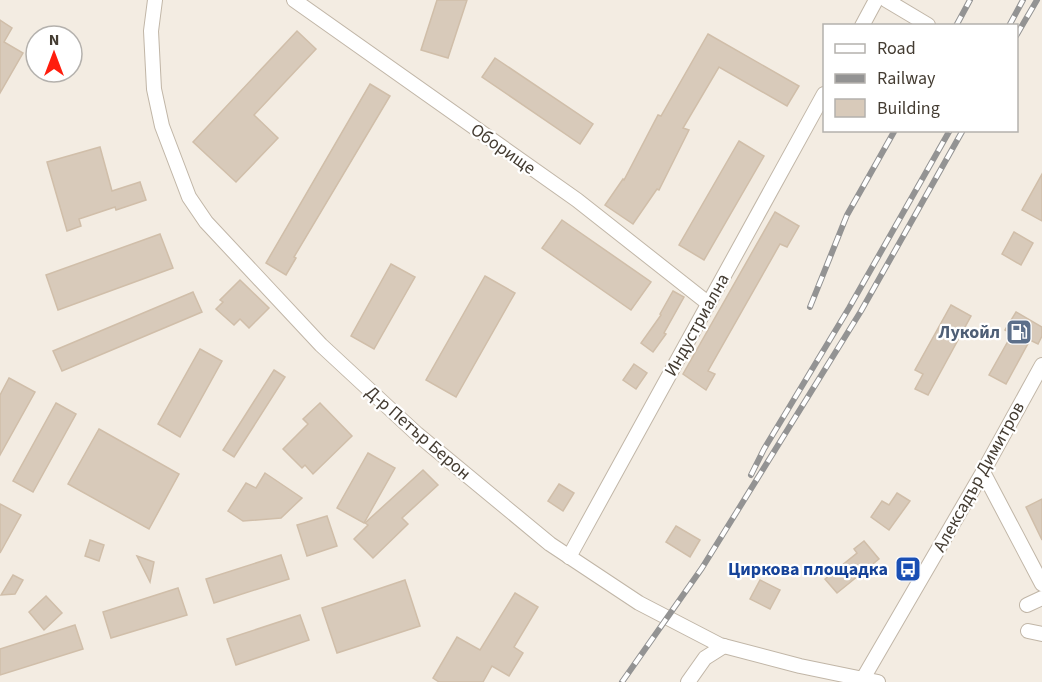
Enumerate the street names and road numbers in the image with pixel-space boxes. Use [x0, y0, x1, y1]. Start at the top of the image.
street label: Оборище [465, 117, 541, 181]
street label: Индустриална [658, 269, 736, 381]
street label: Д-р Петър Берон [360, 380, 476, 486]
street label: Алексадър Димитров [927, 397, 1031, 557]

